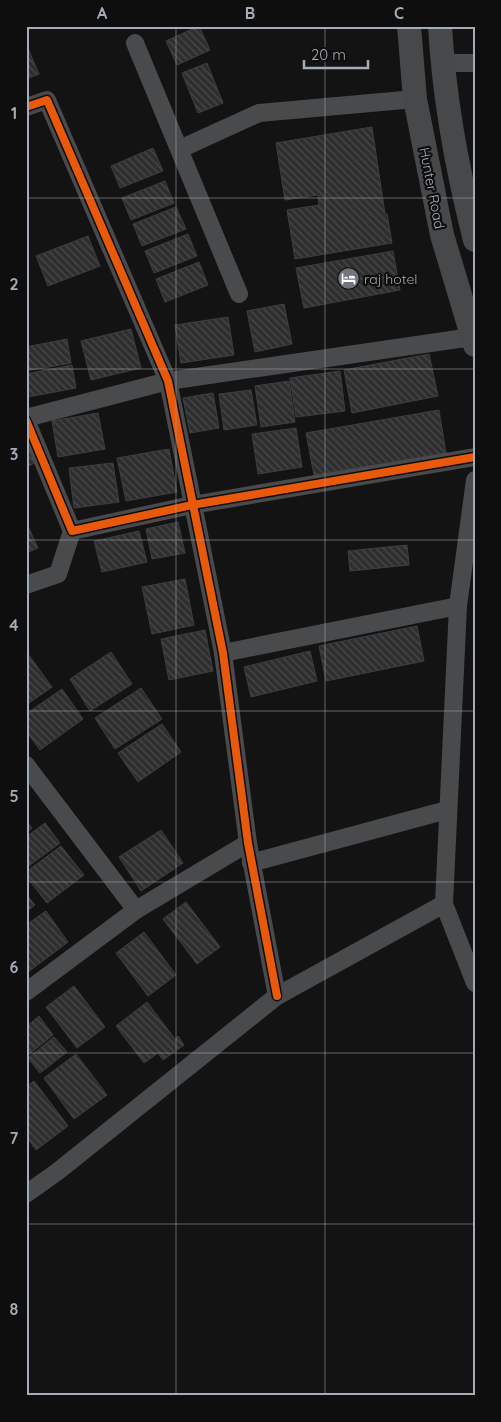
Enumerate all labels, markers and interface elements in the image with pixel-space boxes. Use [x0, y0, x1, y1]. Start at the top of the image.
text: A [97, 3, 108, 23]
text: B [245, 3, 255, 23]
text: C [394, 3, 404, 23]
scale bar [304, 38, 367, 70]
text: 20 m [311, 45, 346, 64]
text: 1 [11, 103, 17, 123]
street label: Hunter Road [415, 146, 449, 230]
hotel icon: raj hotel [336, 267, 360, 291]
place label: raj hotel [364, 270, 418, 288]
text: 2 [9, 274, 19, 294]
text: 3 [10, 444, 18, 464]
text: 4 [9, 615, 19, 635]
text: 5 [9, 786, 19, 806]
text: 6 [10, 957, 19, 977]
text: 7 [10, 1128, 19, 1148]
text: 8 [10, 1299, 19, 1319]

